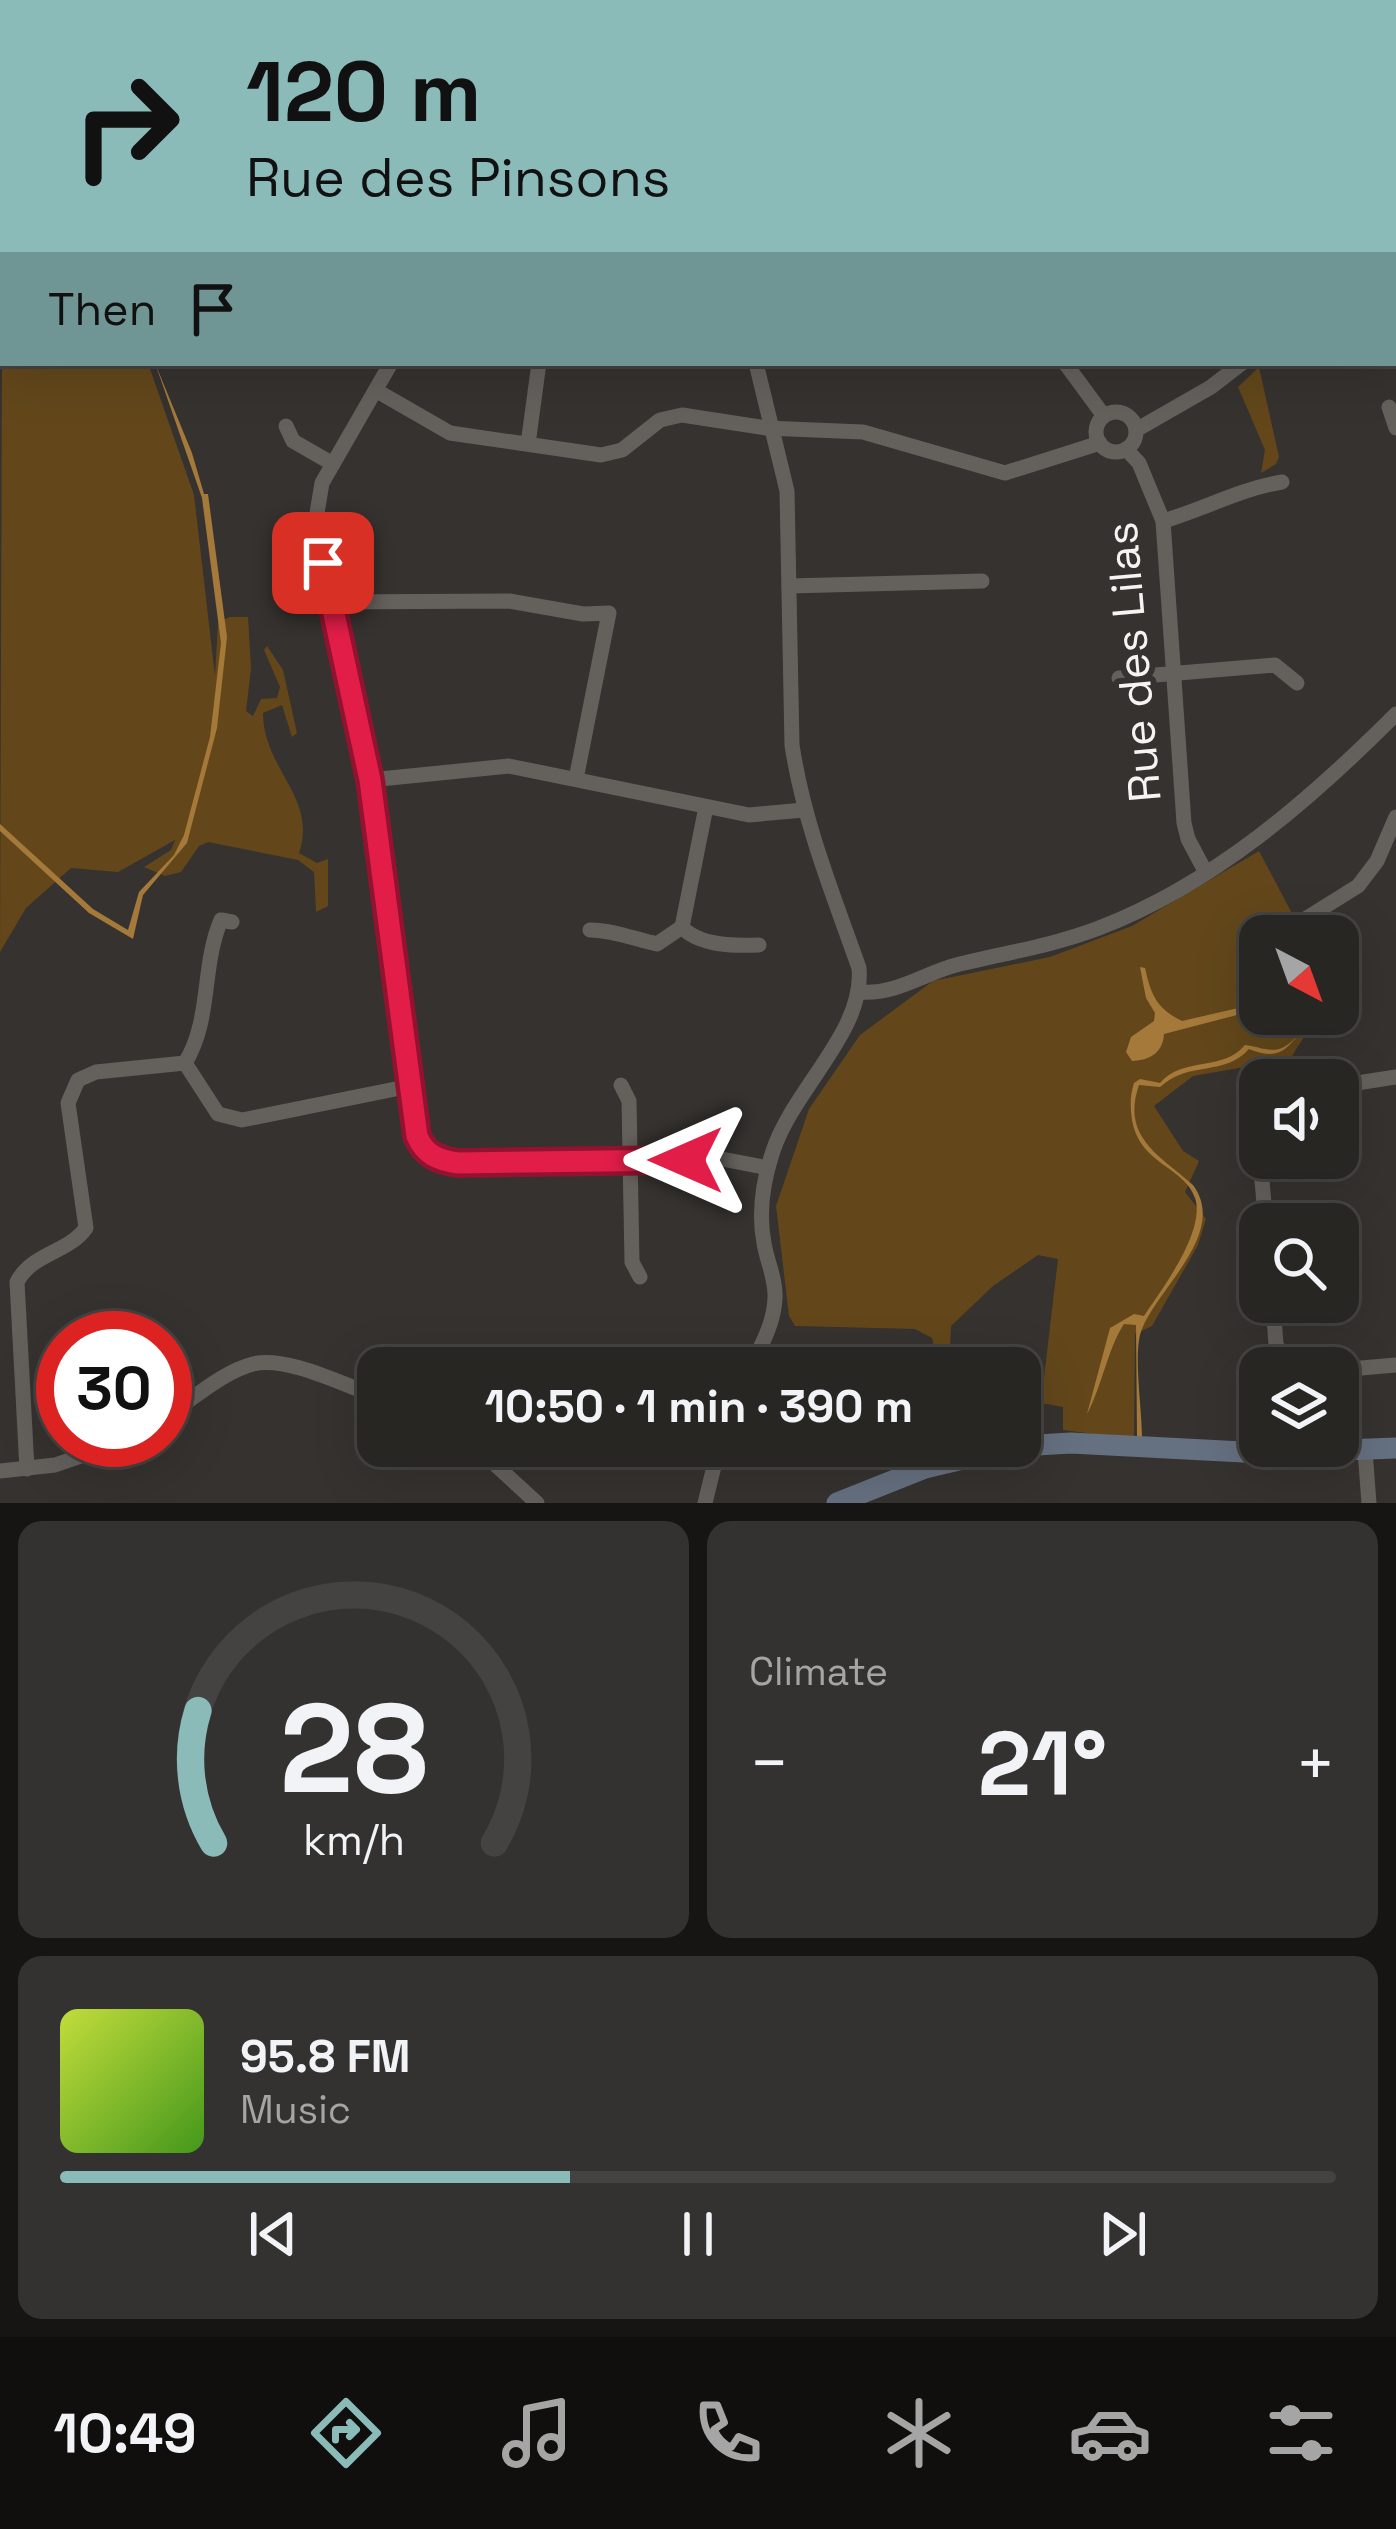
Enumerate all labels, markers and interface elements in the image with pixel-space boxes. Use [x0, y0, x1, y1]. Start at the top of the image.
text: 120 m [246, 38, 481, 146]
icon: right [48, 48, 204, 204]
text: Rue des Pinsons [246, 143, 670, 212]
icon: arrive [180, 276, 246, 342]
text: Then [48, 281, 156, 338]
pin [272, 512, 374, 614]
street label: Rue des Lilas [1092, 520, 1174, 804]
icon: arrive [290, 530, 356, 596]
north arrow [1239, 915, 1359, 1035]
map controls [1239, 915, 1359, 1467]
button: sound [1239, 1059, 1359, 1179]
position arrow [623, 1097, 749, 1223]
button: search [1239, 1203, 1359, 1323]
speed limit sign: 30 [36, 1311, 192, 1467]
button: layers [1239, 1347, 1359, 1467]
text: 10:50 · 1 min · 390 m [485, 1378, 913, 1435]
text: Climate [749, 1647, 888, 1696]
text: 28 [279, 1669, 428, 1828]
text: 21° [978, 1706, 1107, 1821]
text: − [749, 1721, 790, 1805]
text: + [1295, 1721, 1336, 1805]
text: km/h [302, 1812, 405, 1867]
text: 95.8 FM [240, 2028, 410, 2085]
text: Music [240, 2085, 351, 2134]
icon: previous [240, 2201, 306, 2267]
icon: pause [665, 2201, 731, 2267]
icon: next [1090, 2201, 1156, 2267]
icon: directions [304, 2391, 388, 2475]
icon: music [495, 2391, 579, 2475]
icon: phone [686, 2391, 770, 2475]
icon: climate [877, 2391, 961, 2475]
icon: car [1068, 2391, 1152, 2475]
icon: filters [1259, 2391, 1343, 2475]
text: 10:49 [53, 2399, 197, 2468]

